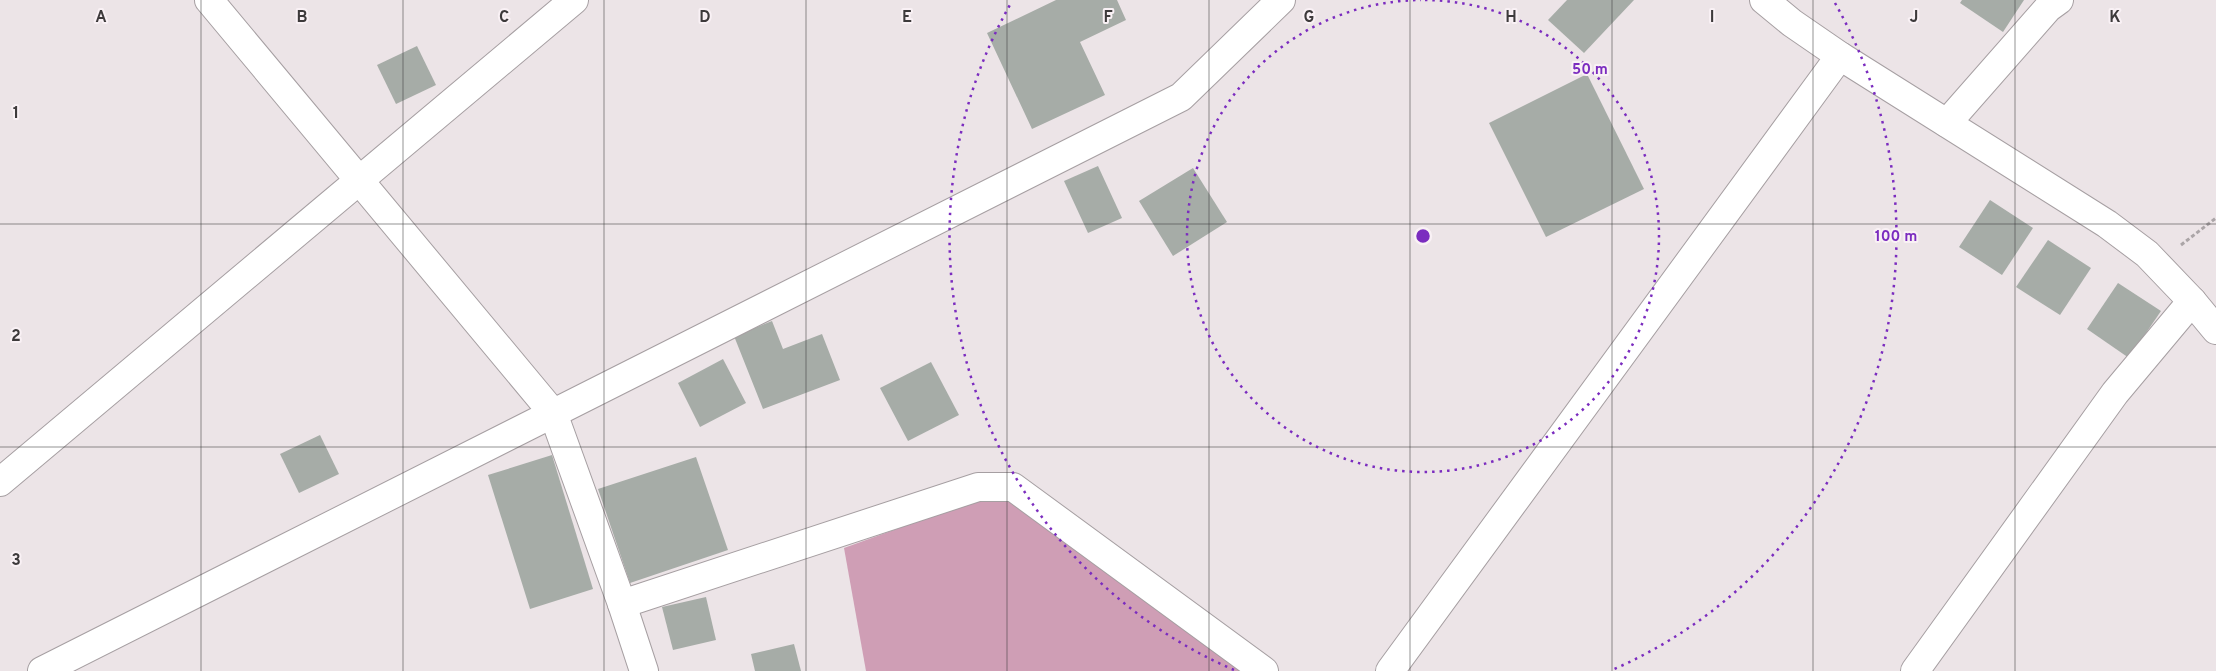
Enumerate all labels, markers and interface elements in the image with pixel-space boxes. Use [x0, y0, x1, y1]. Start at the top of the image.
text: A [95, 8, 107, 28]
text: B [296, 8, 308, 28]
text: C [499, 8, 509, 28]
text: D [699, 8, 711, 28]
text: E [902, 8, 912, 28]
text: F [1103, 8, 1113, 28]
text: G [1304, 8, 1314, 28]
text: H [1505, 8, 1517, 28]
text: I [1710, 8, 1714, 28]
text: J [1910, 8, 1918, 28]
text: K [2109, 8, 2121, 28]
text: 50 m [1572, 61, 1608, 80]
text: 1 [13, 104, 19, 124]
centre of rings [1414, 227, 1432, 245]
text: 100 m [1875, 228, 1917, 247]
text: 2 [11, 327, 21, 347]
text: 3 [11, 551, 21, 571]

